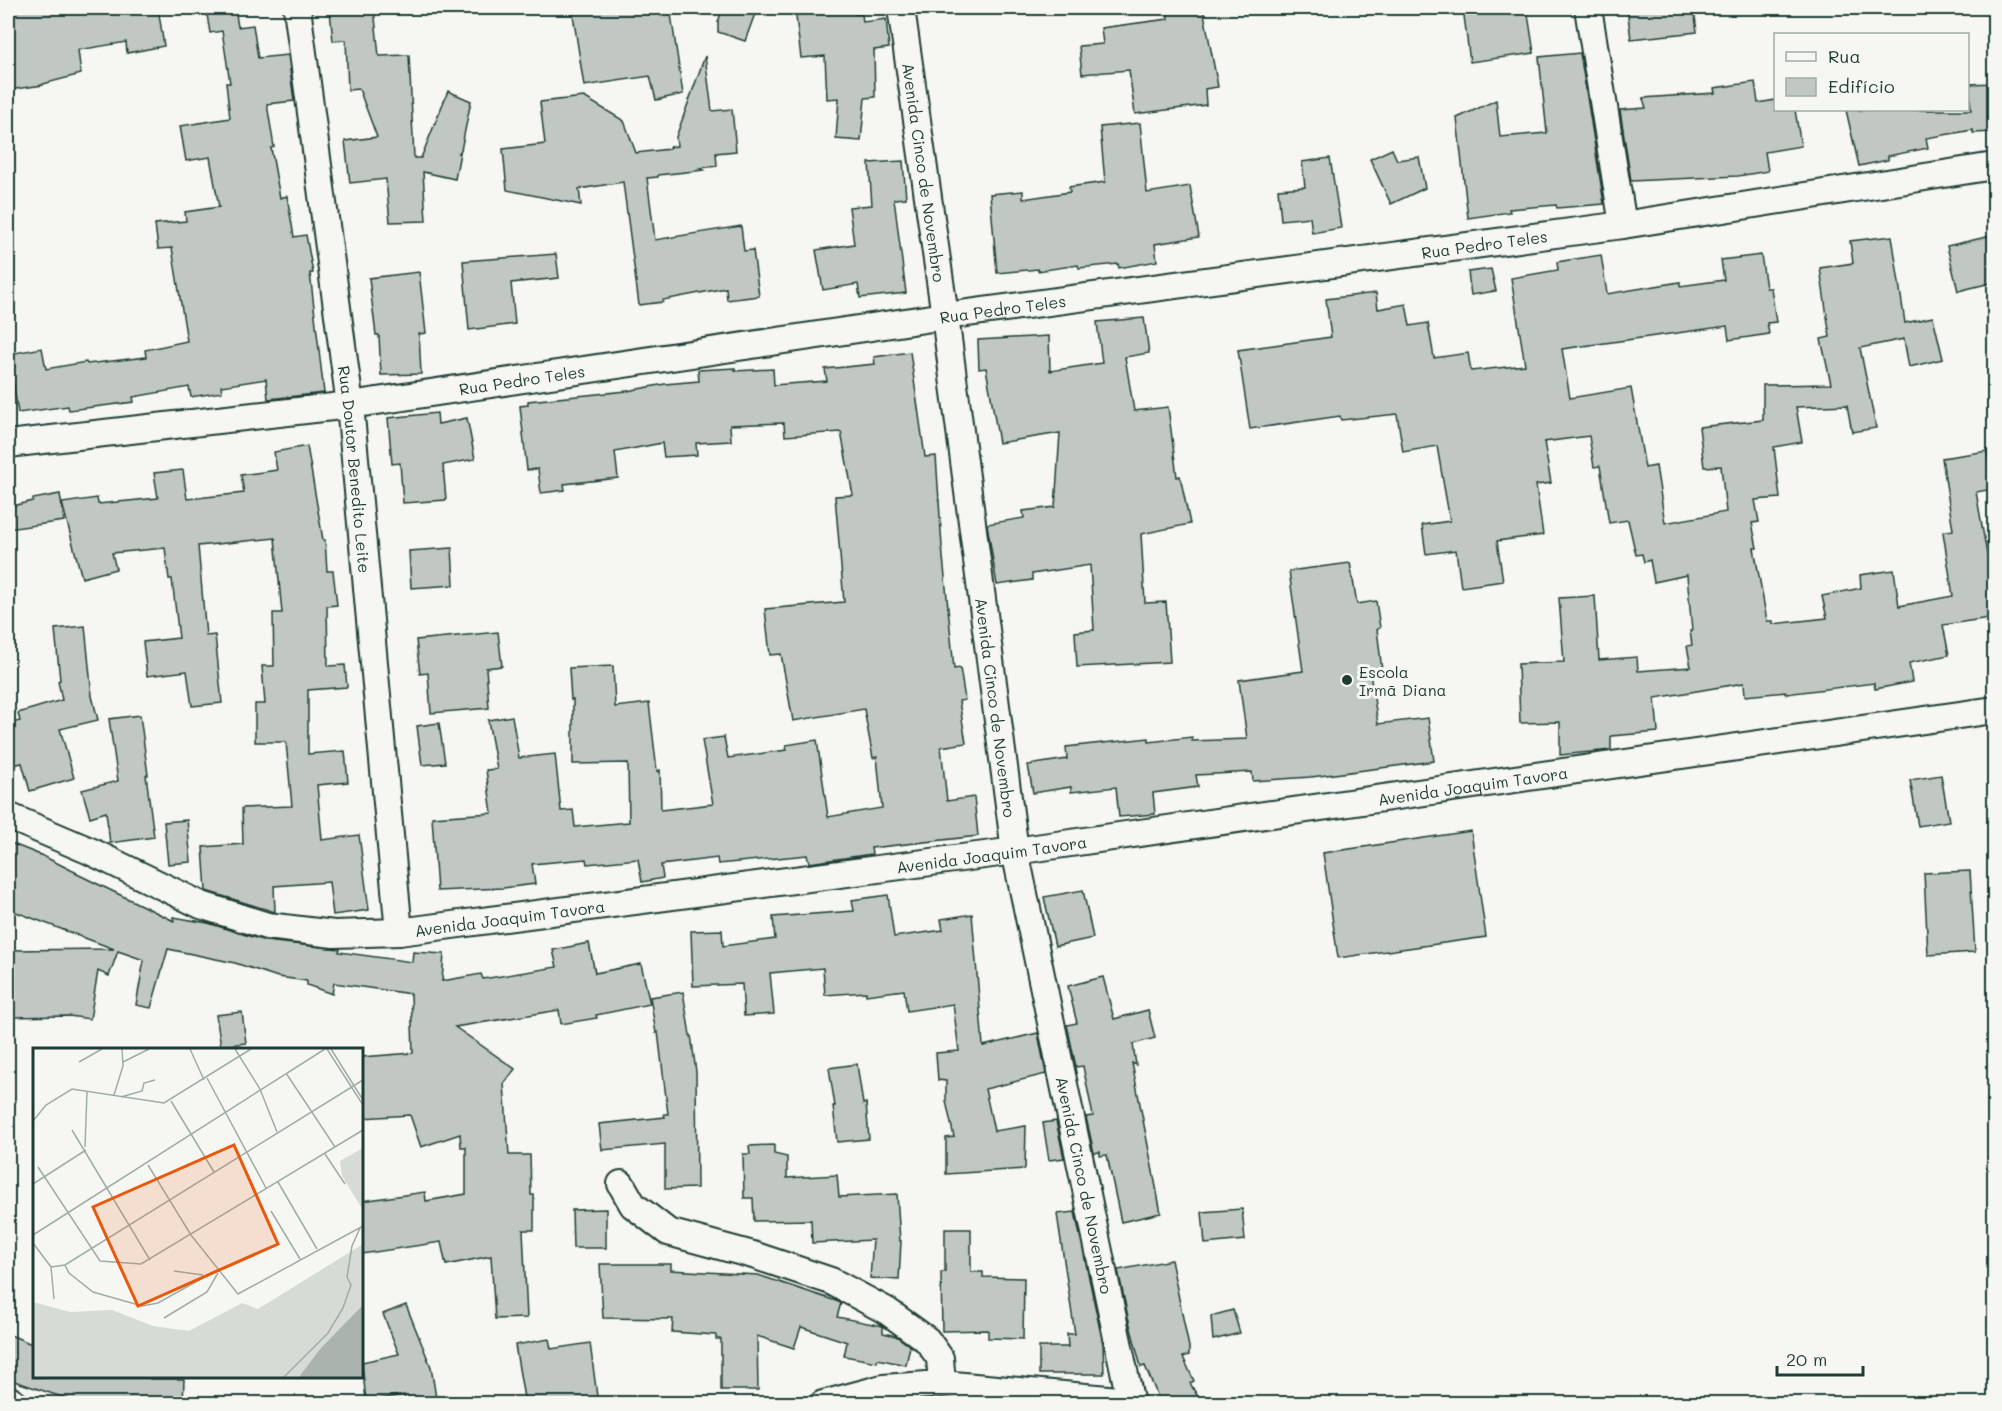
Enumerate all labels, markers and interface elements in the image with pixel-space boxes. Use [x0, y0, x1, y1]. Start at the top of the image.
legend [1774, 33, 1969, 111]
text: Rua [1828, 44, 1861, 68]
street label: Avenida Cinco de Novembro [898, 61, 951, 283]
text: Edifício [1828, 74, 1895, 98]
street label: Rua Pedro Teles [1420, 225, 1549, 262]
street label: Rua Pedro Teles [938, 289, 1067, 327]
street label: Rua Pedro Teles [457, 359, 586, 399]
street label: Rua Doutor Benedito Leite [334, 364, 376, 574]
street label: Avenida Cinco de Novembro [971, 596, 1021, 819]
place label: Escola Irmã Diana [1359, 661, 1447, 700]
marker: Escola Irmã Diana [1340, 673, 1354, 687]
street label: Avenida Joaquim Tavora [1376, 761, 1569, 809]
street label: Avenida Joaquim Tavora [895, 830, 1088, 877]
street label: Avenida Joaquim Tavora [413, 895, 606, 940]
inset map [33, 1048, 363, 1378]
street label: Avenida Cinco de Novembro [1052, 1074, 1118, 1296]
scale bar [1777, 1339, 1862, 1377]
text: 20 m [1786, 1347, 1827, 1371]

